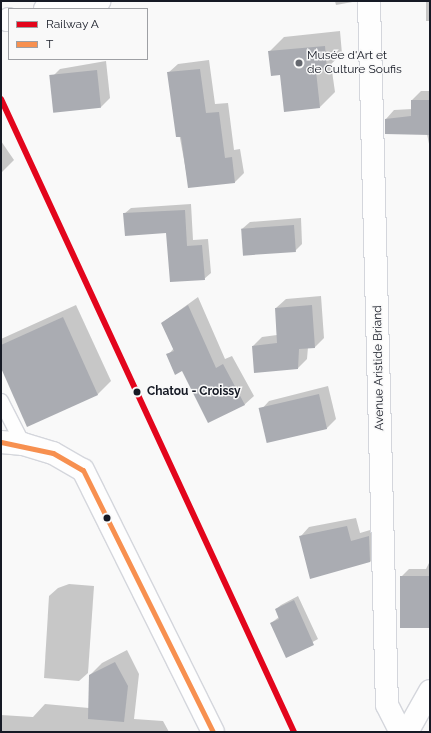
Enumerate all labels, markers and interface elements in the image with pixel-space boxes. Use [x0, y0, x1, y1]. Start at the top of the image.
legend [8, 8, 148, 60]
text: Railway A [46, 17, 99, 31]
text: T [46, 37, 53, 51]
place label: Musée d'Art et de Culture Soufis [307, 49, 402, 77]
marker: Musée d'Art et de Culture Soufis [294, 58, 304, 68]
street label: Avenue Aristide Briand [371, 305, 387, 431]
marker: Chatou - Croissy [130, 385, 144, 399]
place label: Chatou - Croissy [147, 385, 241, 399]
unlabelled marker [102, 513, 112, 523]

